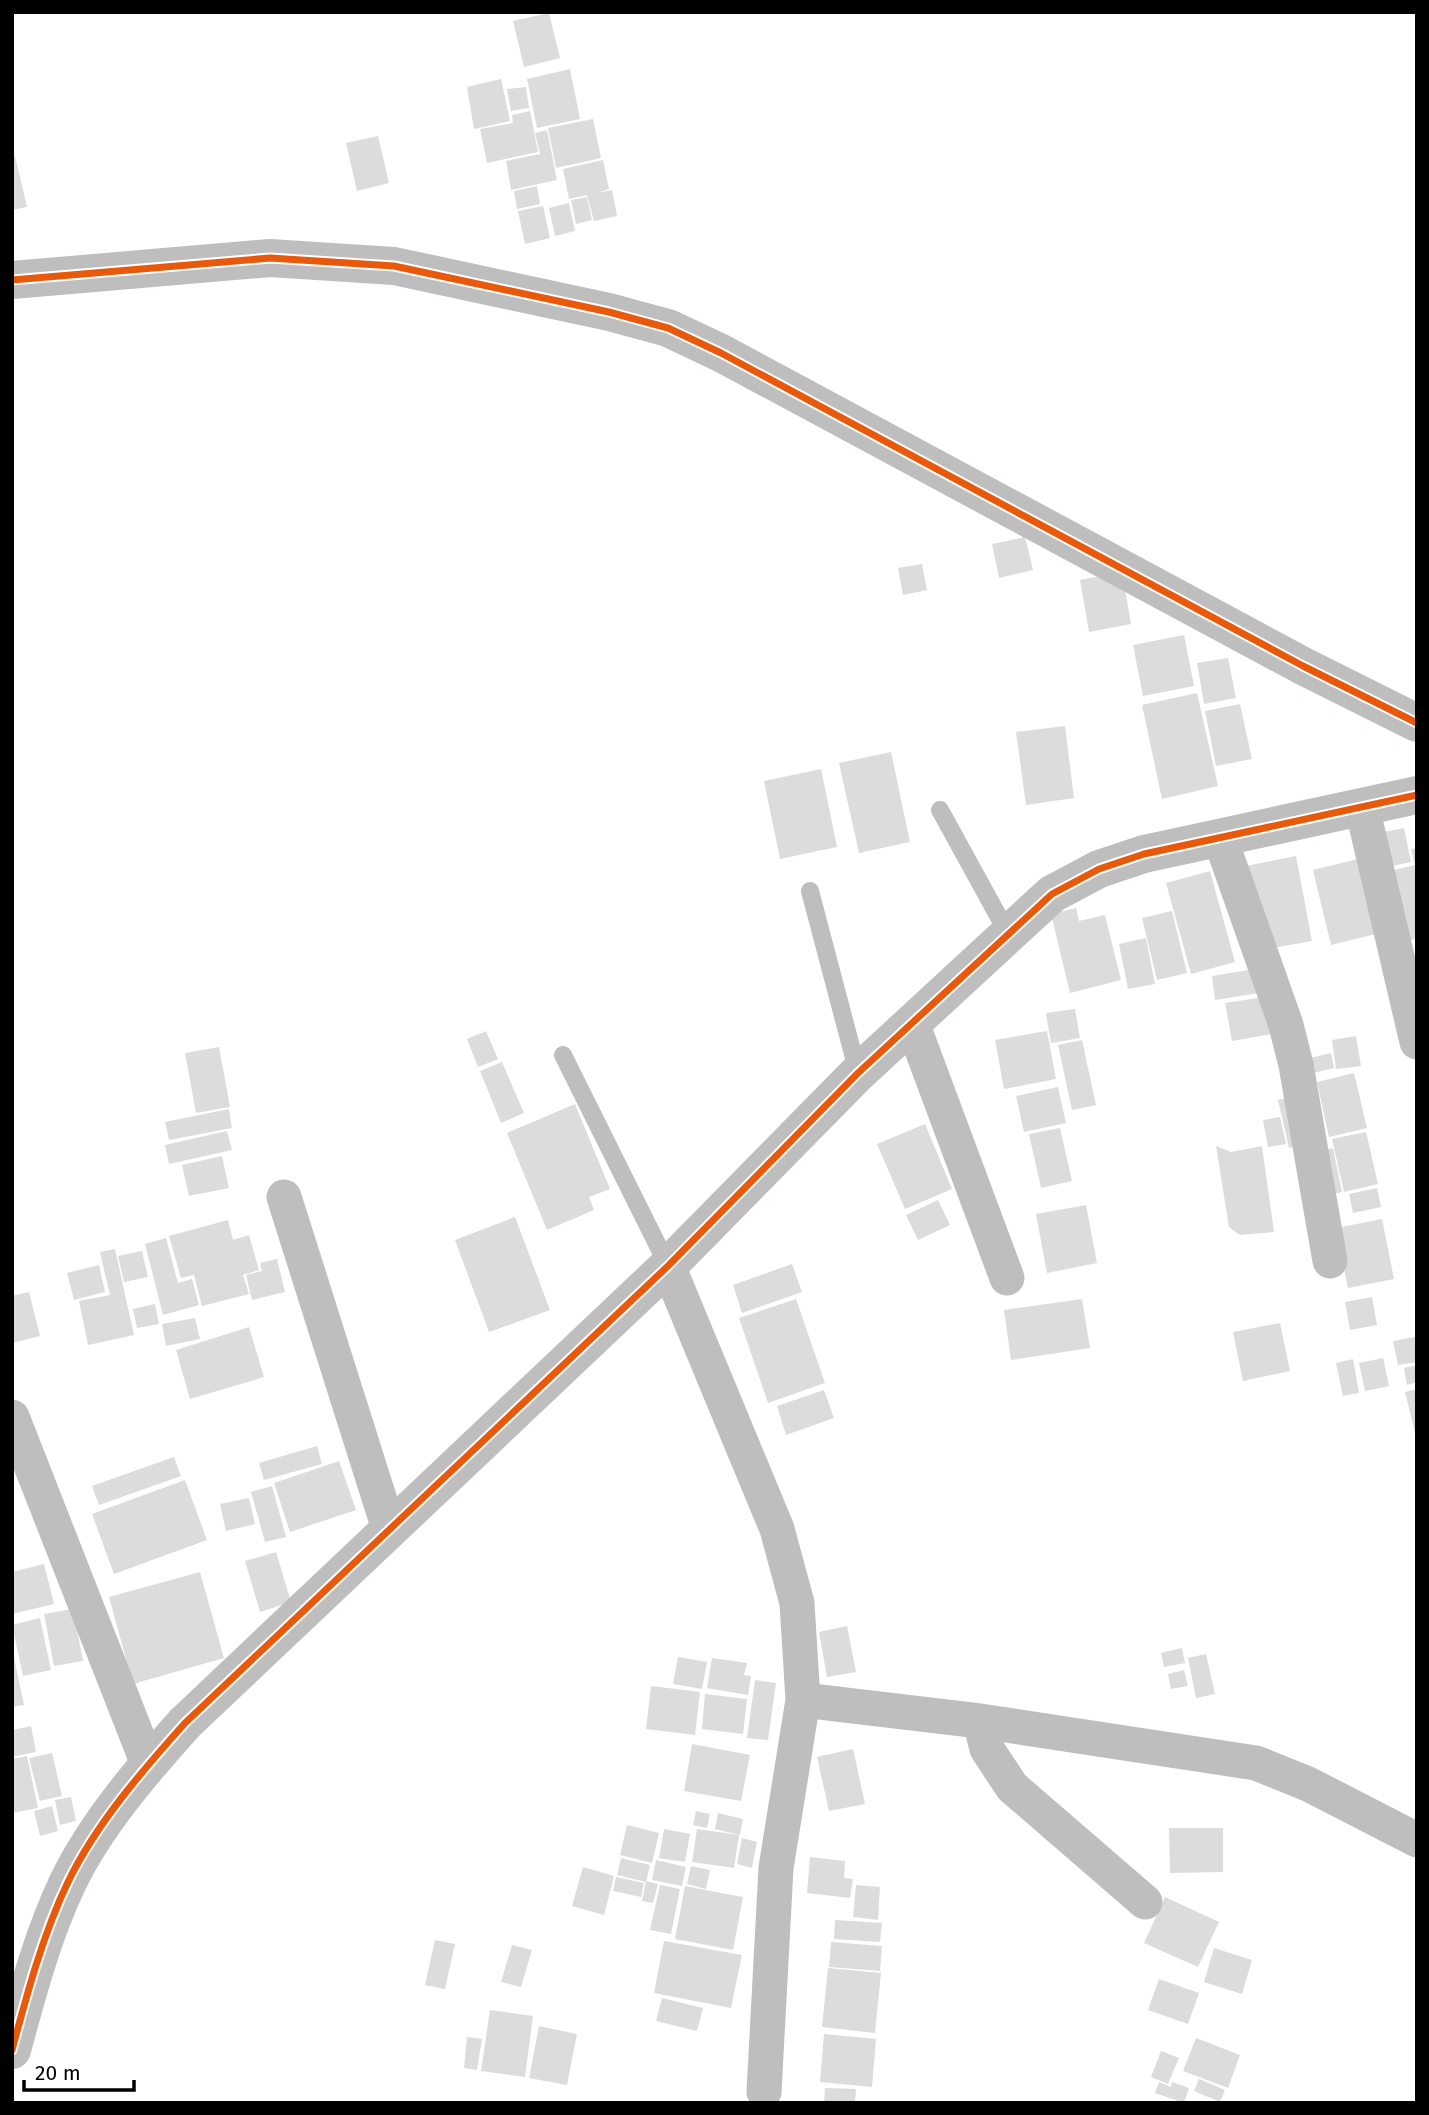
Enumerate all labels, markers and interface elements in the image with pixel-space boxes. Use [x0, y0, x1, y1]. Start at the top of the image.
scale bar [24, 2048, 135, 2092]
text: 20 m [35, 2060, 81, 2086]

